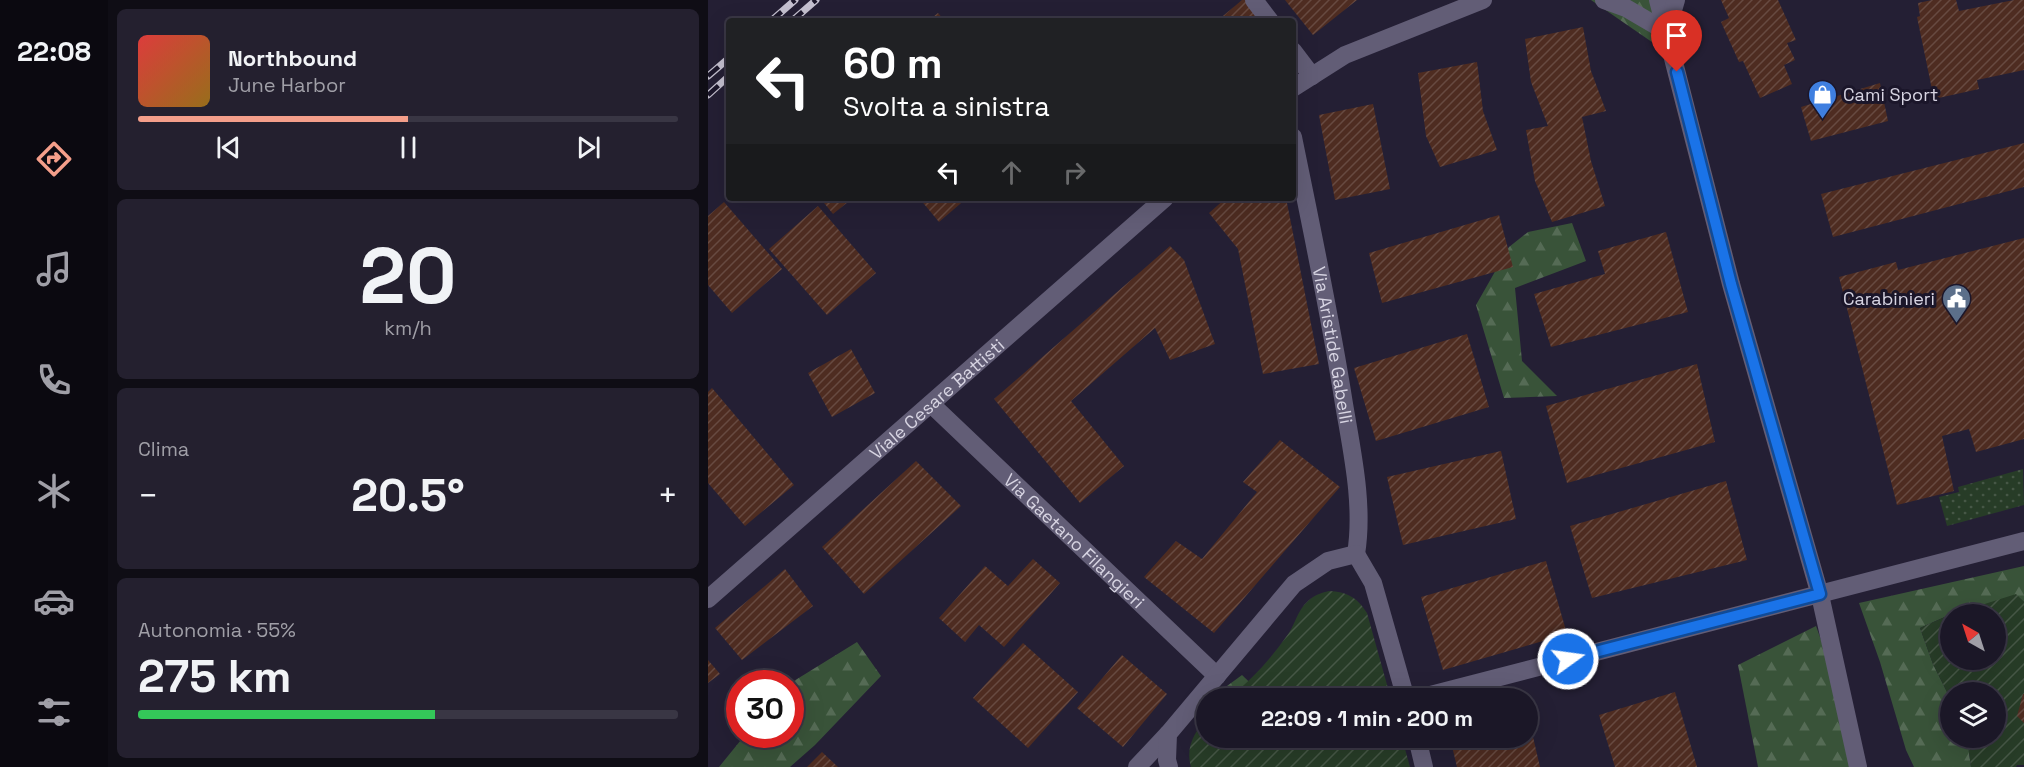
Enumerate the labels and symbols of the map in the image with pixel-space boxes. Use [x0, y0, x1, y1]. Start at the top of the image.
pin [1651, 10, 1702, 72]
shop icon: Cami Sport [1806, 78, 1838, 120]
place label: Cami Sport [1843, 83, 1938, 106]
street label: Via Aristide Gabelli [1308, 264, 1359, 425]
public building icon: Carabinieri [1940, 282, 1972, 324]
place label: Carabinieri [1843, 287, 1935, 310]
street label: Viale Cesare Battisti [864, 333, 1009, 464]
street label: Via Gaetano Filangieri [999, 468, 1150, 613]
north arrow [1940, 604, 2006, 670]
position arrow [1536, 627, 1600, 691]
speed limit sign: 30 [726, 670, 804, 748]

